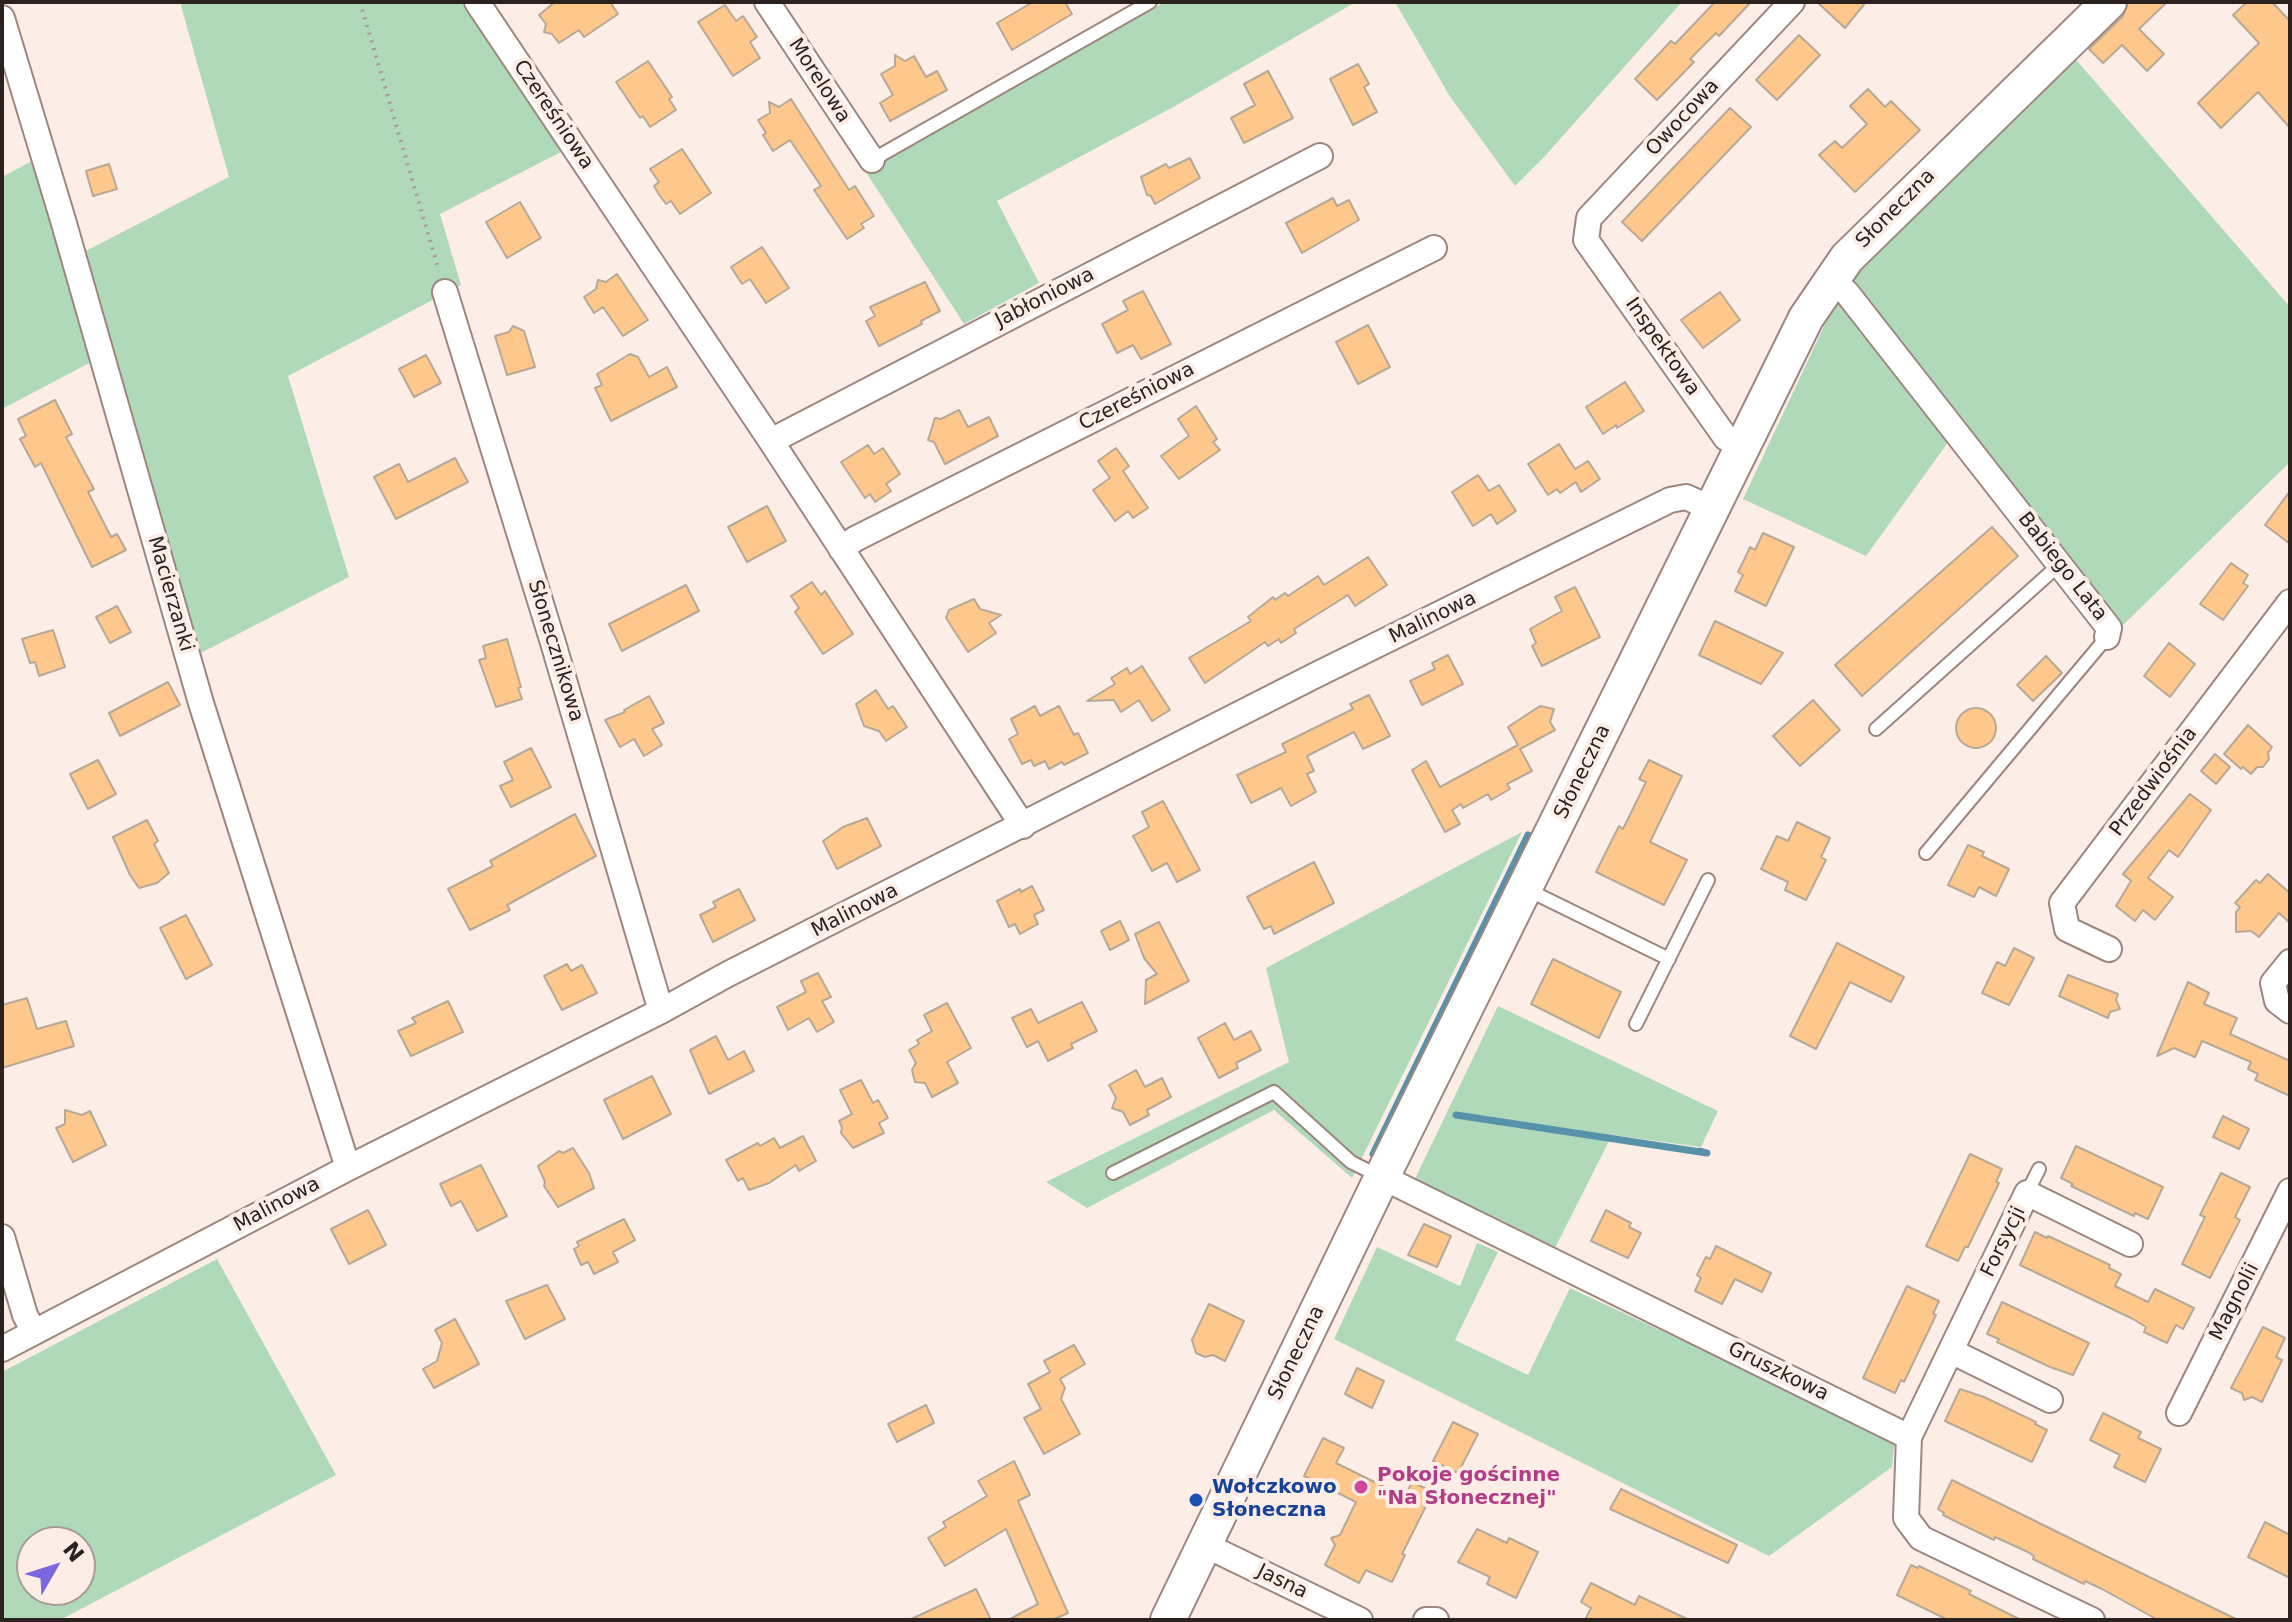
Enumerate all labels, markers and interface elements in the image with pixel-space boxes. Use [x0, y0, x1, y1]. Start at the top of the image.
street label: Morelowa [783, 34, 855, 128]
street label: Czereśniowa [508, 56, 598, 174]
street label: Owocowa [1641, 75, 1725, 161]
street label: Słoneczna [1851, 164, 1941, 254]
street label: Jabłoniowa [992, 263, 1098, 333]
street label: Inspektowa [1619, 293, 1705, 401]
street label: Czereśniowa [1075, 358, 1199, 436]
street label: Babiego Lata [2012, 508, 2112, 626]
street label: Macierzanki [142, 533, 198, 655]
street label: Słonecznikowa [522, 577, 588, 725]
street label: Malinowa [1385, 587, 1481, 649]
street label: Słoneczna [1550, 721, 1616, 823]
street label: Przedwiośnia [2105, 723, 2203, 841]
street label: Malinowa [808, 879, 902, 943]
street label: Malinowa [230, 1172, 324, 1238]
street label: Forsycji [1977, 1203, 2031, 1281]
street label: Magnolii [2205, 1259, 2265, 1345]
street label: Słoneczna [1264, 1302, 1330, 1404]
street label: Gruszkowa [1724, 1337, 1832, 1407]
place label: Pokoje gościnne "Na Słonecznej" [1377, 1464, 1560, 1511]
place label: Wołczkowo Słoneczna [1212, 1476, 1337, 1523]
marker: Pokoje gościnne "Na Słonecznej" [1352, 1478, 1370, 1496]
marker: Wołczkowo Słoneczna [1187, 1491, 1205, 1509]
north arrow [16, 1526, 96, 1606]
text: N [58, 1537, 89, 1567]
street label: Jasna [1253, 1559, 1311, 1605]

